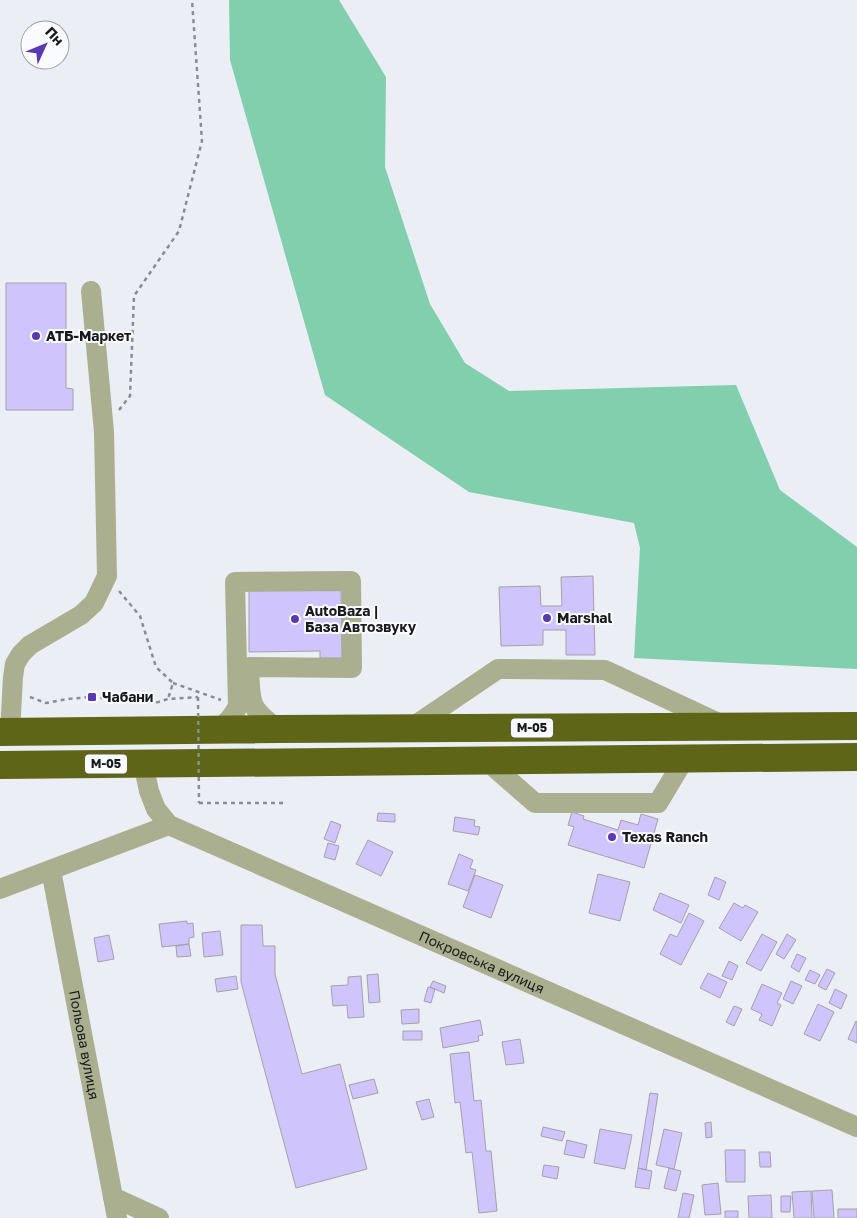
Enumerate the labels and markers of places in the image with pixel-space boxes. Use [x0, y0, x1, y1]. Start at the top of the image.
place label: АТБ-Маркет [46, 327, 131, 344]
marker: АТБ-Маркет [30, 330, 42, 342]
place label: AutoBaza | База Автозвуку [305, 602, 417, 635]
place label: Marshal [557, 609, 612, 626]
marker: Marshal [541, 612, 553, 624]
marker: AutoBaza | База Автозвуку [289, 613, 301, 625]
place label: Чабани [102, 688, 153, 705]
marker: Чабани [86, 691, 98, 703]
place label: Texas Ranch [622, 828, 708, 845]
marker: Texas Ranch [606, 831, 618, 843]

